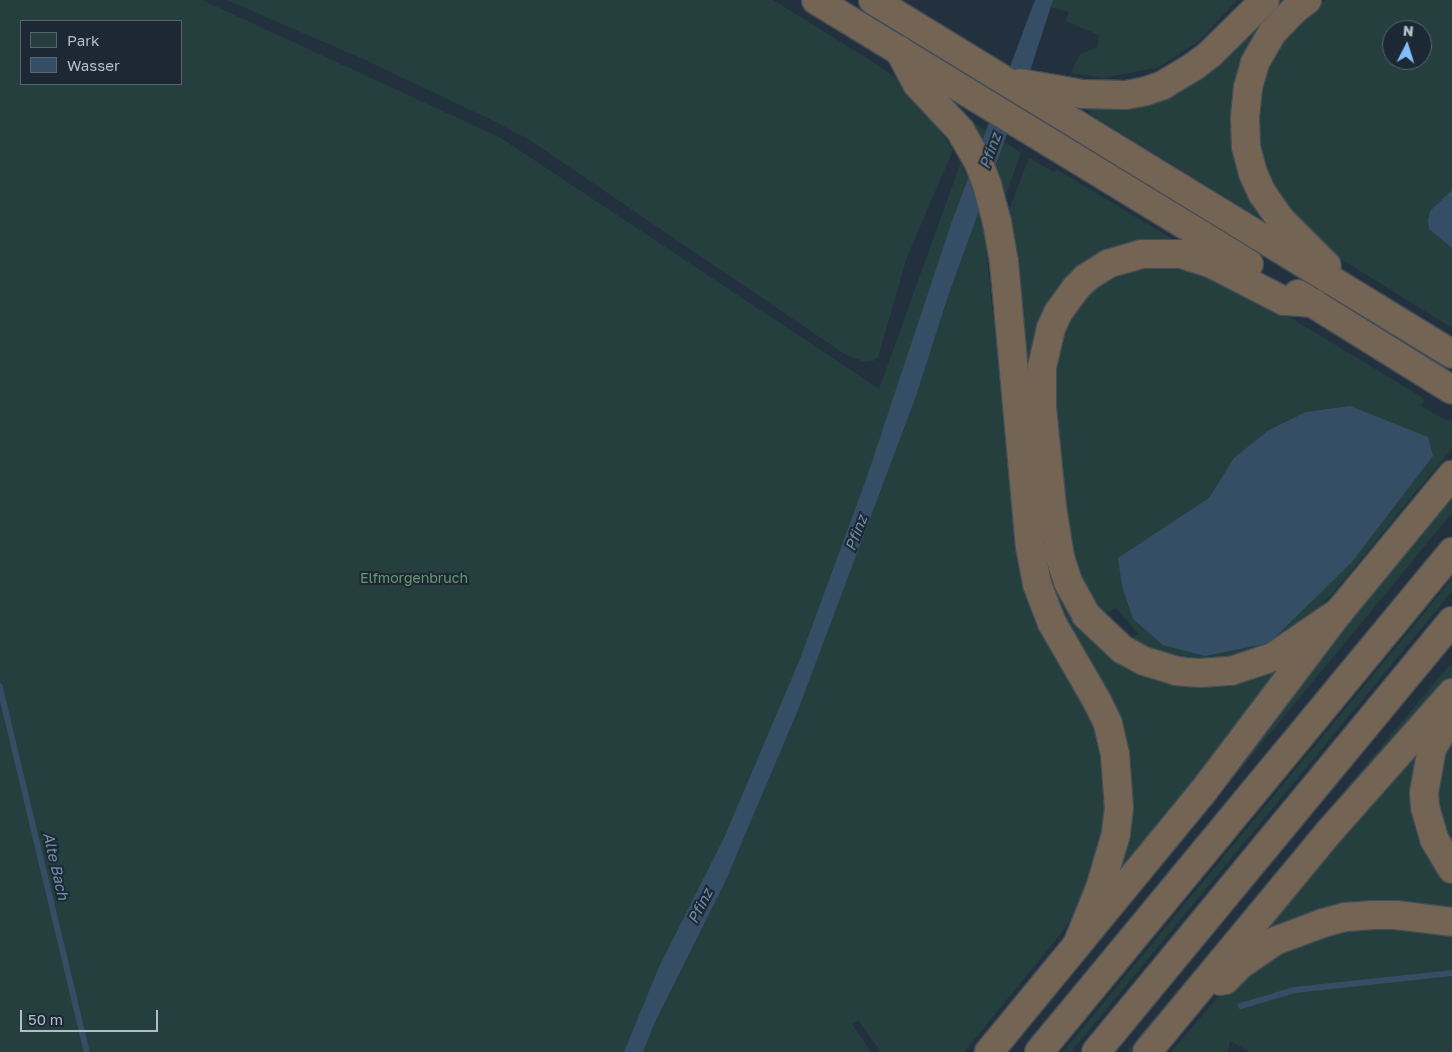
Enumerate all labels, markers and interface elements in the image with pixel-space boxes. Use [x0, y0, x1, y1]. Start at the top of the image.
legend [20, 20, 182, 85]
north arrow [1382, 20, 1432, 70]
text: N [1402, 22, 1414, 39]
text: Park [67, 31, 99, 49]
text: Wasser [67, 56, 120, 74]
water label: Pfinz [975, 131, 1005, 171]
water label: Pfinz [841, 513, 871, 553]
park label: Elfmorgenbruch [360, 570, 468, 586]
water label: Alte Bach [40, 831, 72, 901]
water label: Pfinz [684, 886, 716, 926]
scale bar [22, 1000, 160, 1032]
text: 50 m [28, 1010, 63, 1028]

